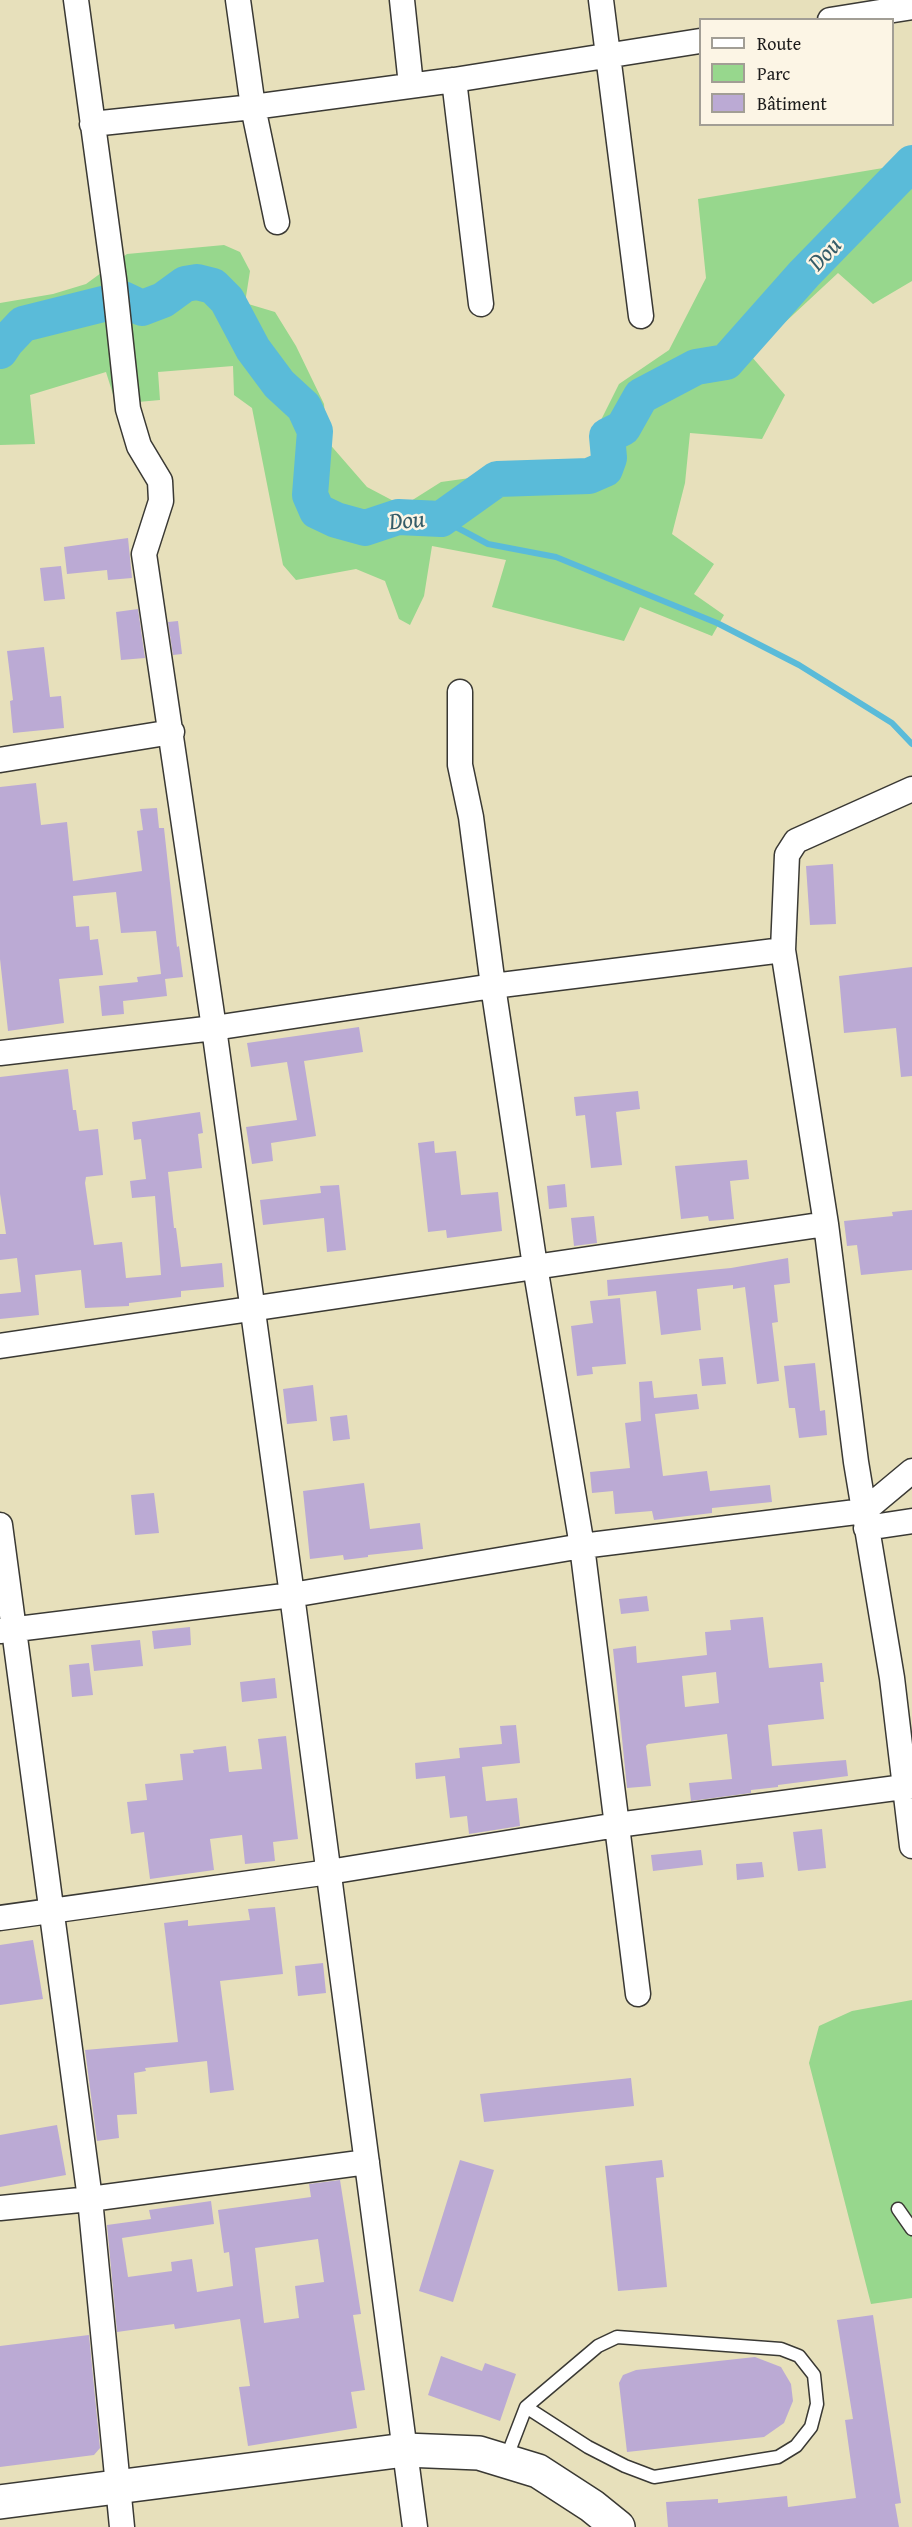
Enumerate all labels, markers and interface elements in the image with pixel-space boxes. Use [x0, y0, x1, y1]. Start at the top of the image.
legend [699, 18, 894, 126]
text: Route [757, 30, 801, 57]
text: Parc [757, 60, 790, 87]
text: Bâtiment [757, 90, 827, 117]
water label: Dou [803, 232, 849, 278]
water label: Dou [388, 506, 426, 538]

